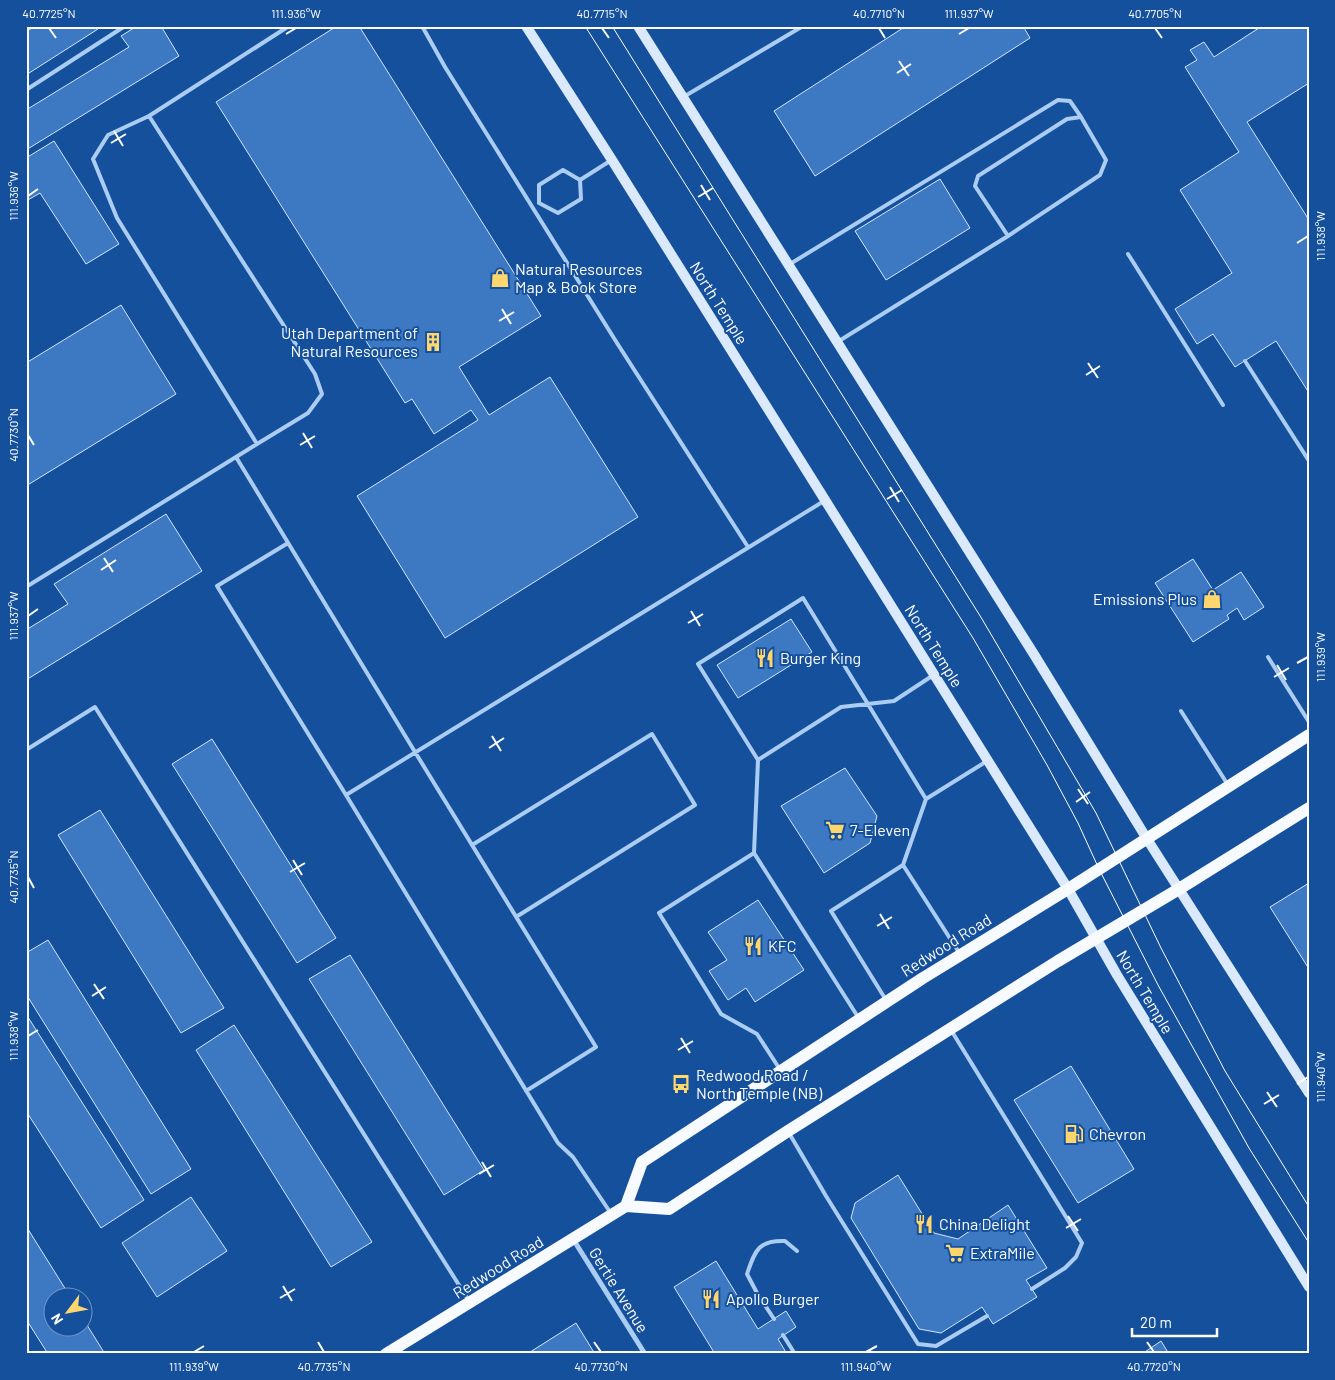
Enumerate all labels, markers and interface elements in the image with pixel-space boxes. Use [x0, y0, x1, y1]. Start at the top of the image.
text: 40.7725°N [22, 6, 76, 20]
text: 111.936°W [271, 6, 321, 20]
text: 40.7715°N [576, 6, 628, 20]
text: 40.7710°N [853, 6, 905, 20]
text: 111.937°W [944, 6, 994, 20]
text: 40.7705°N [1128, 6, 1182, 20]
text: 111.936°W [6, 171, 20, 221]
text: 111.938°W [1313, 211, 1327, 261]
street label: North Temple [686, 258, 752, 348]
place label: Natural Resources Map & Book Store [515, 259, 642, 296]
shop icon: Natural Resources Map & Book Store [489, 267, 511, 289]
place label: Utah Department of Natural Resources [281, 323, 418, 360]
building icon: Utah Department of Natural Resources [422, 331, 444, 353]
text: 40.7730°N [6, 408, 20, 462]
shop icon: Emissions Plus [1201, 588, 1223, 610]
place label: Emissions Plus [1093, 589, 1197, 608]
text: 111.937°W [6, 591, 20, 641]
street label: North Temple [901, 601, 967, 691]
text: 111.939°W [1313, 632, 1327, 682]
restaurant icon: Burger King [754, 647, 776, 669]
place label: Burger King [780, 648, 861, 667]
supermarket icon: 7-Eleven [824, 819, 846, 841]
place label: 7-Eleven [850, 820, 910, 839]
text: 40.7735°N [6, 850, 20, 904]
street label: Redwood Road [897, 909, 994, 980]
restaurant icon: KFC [742, 935, 764, 957]
place label: KFC [768, 936, 797, 955]
street label: North Temple [1113, 947, 1178, 1037]
text: 111.938°W [6, 1011, 20, 1061]
text: 111.940°W [1313, 1051, 1327, 1102]
place label: Redwood Road / North Temple (NB) [696, 1065, 823, 1102]
bus stop icon: Redwood Road / North Temple (NB) [670, 1073, 692, 1095]
fuel station icon: Chevron [1063, 1123, 1085, 1145]
place label: Chevron [1089, 1124, 1146, 1143]
restaurant icon: China Delight [913, 1213, 935, 1235]
place label: China Delight [939, 1214, 1031, 1233]
street label: Redwood Road [449, 1231, 546, 1302]
supermarket icon: ExtraMile [944, 1242, 966, 1264]
place label: ExtraMile [970, 1243, 1035, 1262]
street label: Gertie Avenue [586, 1244, 653, 1336]
north arrow [42, 1288, 92, 1338]
restaurant icon: Apollo Burger [700, 1288, 722, 1310]
place label: Apollo Burger [726, 1289, 820, 1308]
scale bar [1132, 1305, 1218, 1337]
text: N [47, 1311, 66, 1328]
text: 20 m [1140, 1313, 1172, 1331]
text: 111.939°W [169, 1359, 219, 1373]
text: 40.7735°N [297, 1359, 351, 1373]
text: 40.7730°N [574, 1359, 628, 1373]
text: 111.940°W [841, 1359, 892, 1373]
text: 40.7720°N [1127, 1359, 1181, 1373]

